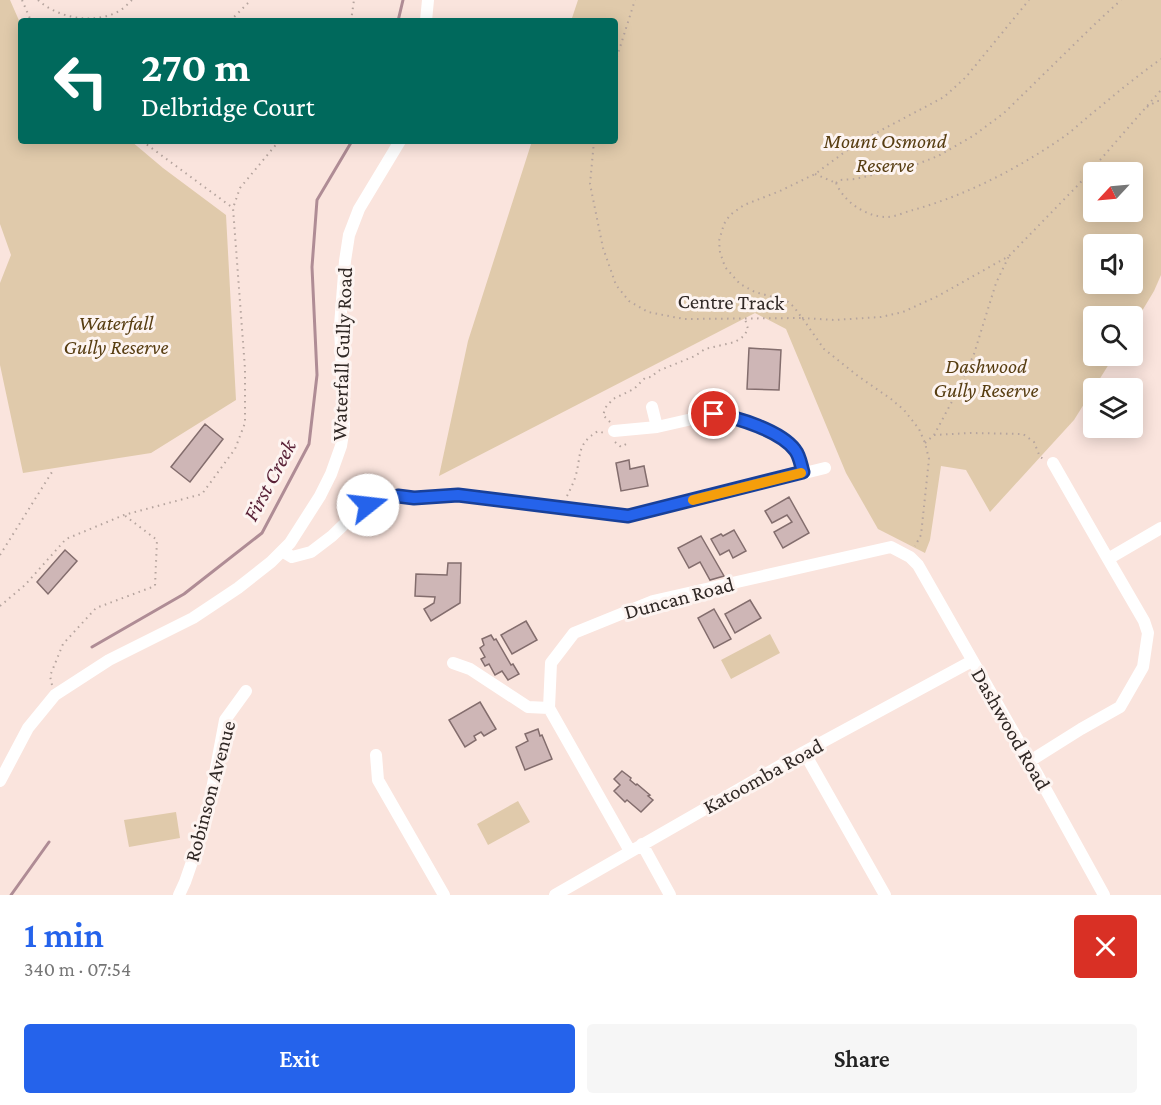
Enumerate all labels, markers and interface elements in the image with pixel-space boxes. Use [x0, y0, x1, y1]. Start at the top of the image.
icon: left [42, 42, 120, 120]
text: 270 m [141, 43, 250, 90]
text: Delbridge Court [141, 92, 315, 122]
park label: Mount Osmond Reserve [822, 129, 948, 177]
north arrow [1083, 162, 1143, 222]
map controls [1083, 162, 1143, 438]
button: sound [1083, 234, 1143, 294]
street label: Waterfall Gully Road [327, 267, 357, 441]
street label: Centre Track [677, 289, 785, 315]
button: search [1083, 306, 1143, 366]
park label: Waterfall Gully Reserve [64, 311, 168, 359]
park label: Dashwood Gully Reserve [934, 354, 1038, 402]
button: layers [1083, 378, 1143, 438]
pin [688, 388, 739, 439]
icon: arrive [697, 397, 730, 430]
water label: First Creek [238, 434, 302, 525]
position arrow [336, 473, 400, 537]
street label: Duncan Road [621, 572, 737, 624]
street label: Dashwood Road [966, 664, 1056, 794]
street label: Robinson Avenue [180, 718, 240, 864]
street label: Katoomba Road [699, 733, 827, 819]
text: 1 min [24, 915, 104, 955]
button: close [1074, 915, 1137, 978]
text: 340 m · 07:54 [24, 958, 131, 980]
button: Exit [24, 1024, 575, 1093]
button: Share [587, 1024, 1137, 1093]

